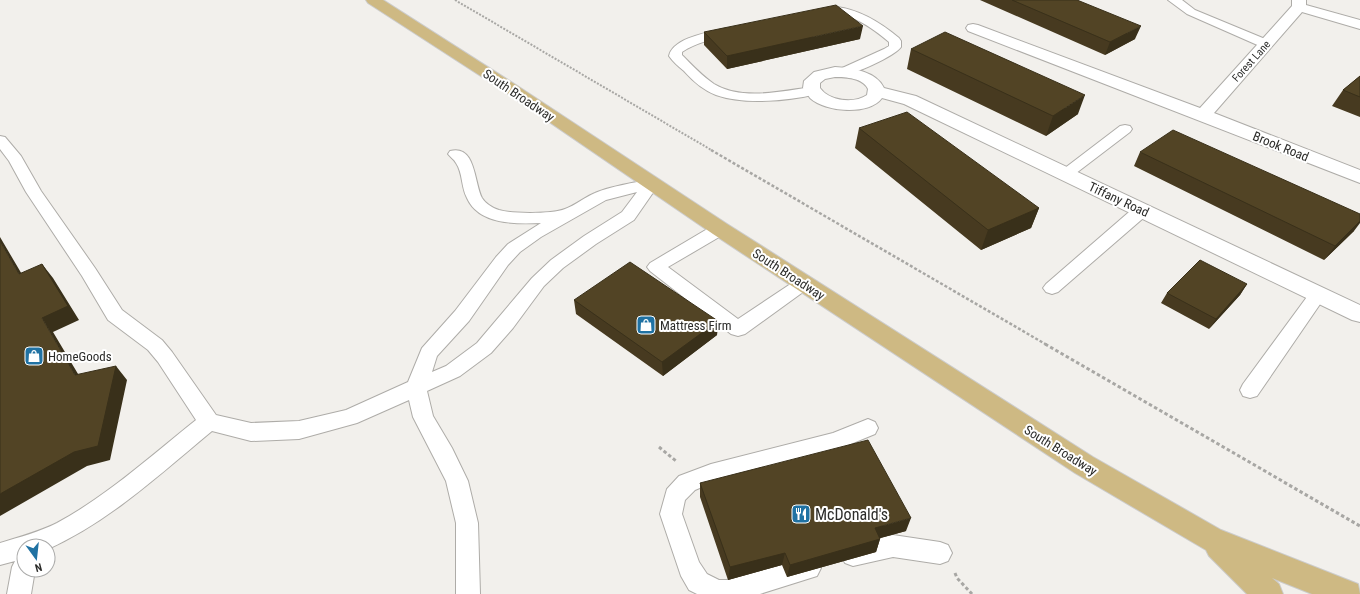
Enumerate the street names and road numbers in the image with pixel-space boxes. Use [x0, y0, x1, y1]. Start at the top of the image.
street label: Forest Lane [1230, 38, 1273, 85]
street label: South Broadway [480, 66, 558, 125]
street label: Brook Road [1251, 128, 1311, 164]
street label: Tiffany Road [1086, 179, 1151, 220]
street label: South Broadway [750, 246, 828, 304]
street label: South Broadway [1022, 422, 1100, 479]

